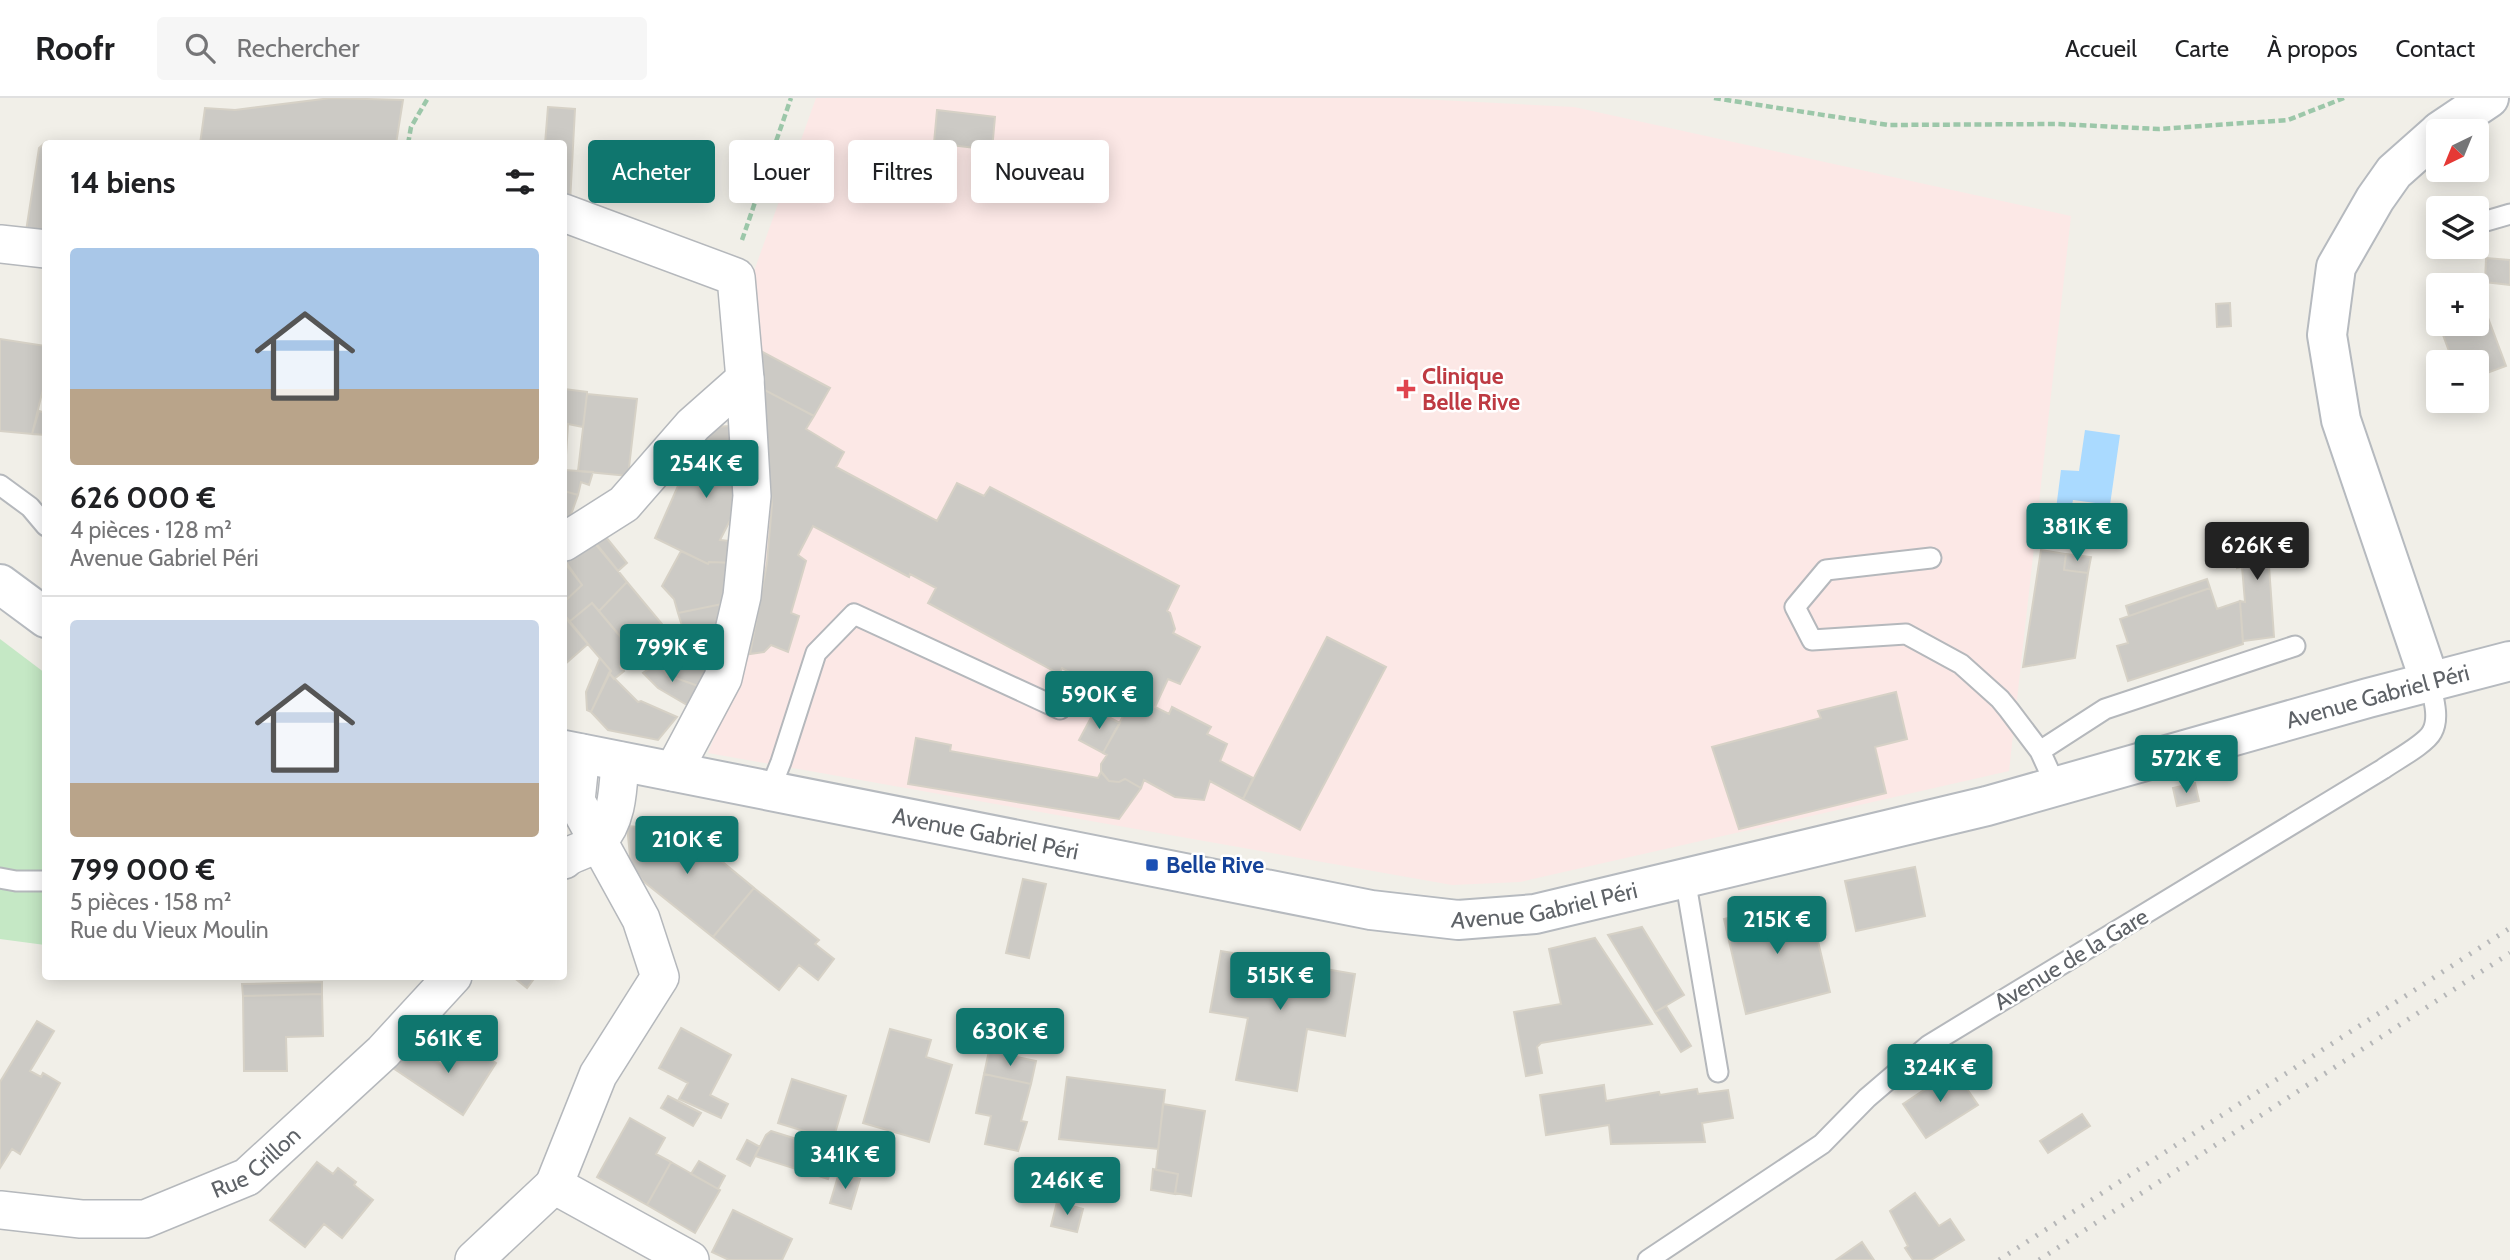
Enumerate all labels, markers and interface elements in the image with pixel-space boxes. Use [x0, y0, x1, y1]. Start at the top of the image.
search box [157, 17, 647, 80]
text: Roofr [35, 28, 115, 68]
icon: search [181, 29, 219, 67]
text: Rechercher [237, 32, 360, 64]
text: Accueil [2065, 34, 2137, 63]
text: Carte [2175, 34, 2229, 63]
text: À propos [2267, 34, 2358, 63]
text: Contact [2396, 34, 2475, 63]
north arrow [2426, 119, 2488, 182]
map controls [2426, 119, 2489, 413]
chip: Acheter [588, 140, 715, 203]
chip: Louer [729, 140, 834, 203]
chip: Filtres [848, 140, 957, 203]
chip: Nouveau [971, 140, 1109, 203]
icon: filters [501, 163, 539, 201]
text: 14 biens [70, 164, 175, 201]
button: layers [2426, 196, 2489, 259]
button: + [2426, 273, 2489, 336]
icon: home [242, 293, 368, 419]
button: − [2426, 350, 2489, 413]
place label: Clinique Belle Rive [1422, 362, 1520, 416]
marker: Clinique Belle Rive [1396, 379, 1416, 399]
pin: 254K € [649, 440, 763, 500]
text: 254K € [669, 449, 743, 477]
text: 626 000 € [70, 479, 216, 516]
pin: 381K € [2020, 504, 2134, 563]
text: 381K € [2042, 512, 2112, 540]
text: 4 pièces · 128 m² [70, 516, 232, 544]
pin: 626K € [2200, 522, 2314, 582]
text: 626K € [2221, 531, 2293, 559]
text: Avenue Gabriel Péri [70, 544, 259, 572]
pin: 799K € [615, 624, 729, 684]
text: 799K € [636, 633, 708, 661]
street label: Avenue Gabriel Péri [2283, 658, 2472, 735]
icon: home [242, 665, 368, 791]
pin: 590K € [1042, 672, 1156, 731]
text: 590K € [1061, 680, 1137, 708]
pin: 572K € [2129, 736, 2243, 795]
text: 572K € [2151, 744, 2221, 772]
street label: Avenue Gabriel Péri [890, 802, 1081, 866]
pin: 210K € [630, 816, 744, 876]
text: 210K € [651, 825, 723, 853]
text: 799 000 € [70, 851, 215, 888]
place label: Belle Rive [1166, 851, 1264, 879]
marker: Belle Rive [1144, 857, 1160, 873]
street label: Avenue Gabriel Péri [1450, 876, 1640, 935]
text: 5 pièces · 158 m² [70, 888, 231, 916]
pin: 215K € [1720, 896, 1834, 956]
street label: Avenue de la Gare [1989, 902, 2153, 1016]
text: 215K € [1743, 905, 1811, 933]
text: Rue du Vieux Moulin [70, 916, 269, 944]
pin: 515K € [1223, 953, 1337, 1012]
text: 515K € [1246, 961, 1314, 989]
pin: 630K € [953, 1009, 1067, 1068]
pin: 561K € [391, 1016, 505, 1075]
text: 630K € [972, 1017, 1048, 1045]
text: 561K € [414, 1024, 482, 1052]
pin: 324K € [1883, 1044, 1997, 1104]
text: 324K € [1903, 1053, 1977, 1081]
street label: Rue Crillon [207, 1121, 306, 1204]
pin: 341K € [788, 1132, 902, 1191]
text: 341K € [810, 1140, 880, 1168]
pin: 246K € [1010, 1158, 1124, 1217]
text: 246K € [1030, 1166, 1104, 1194]

